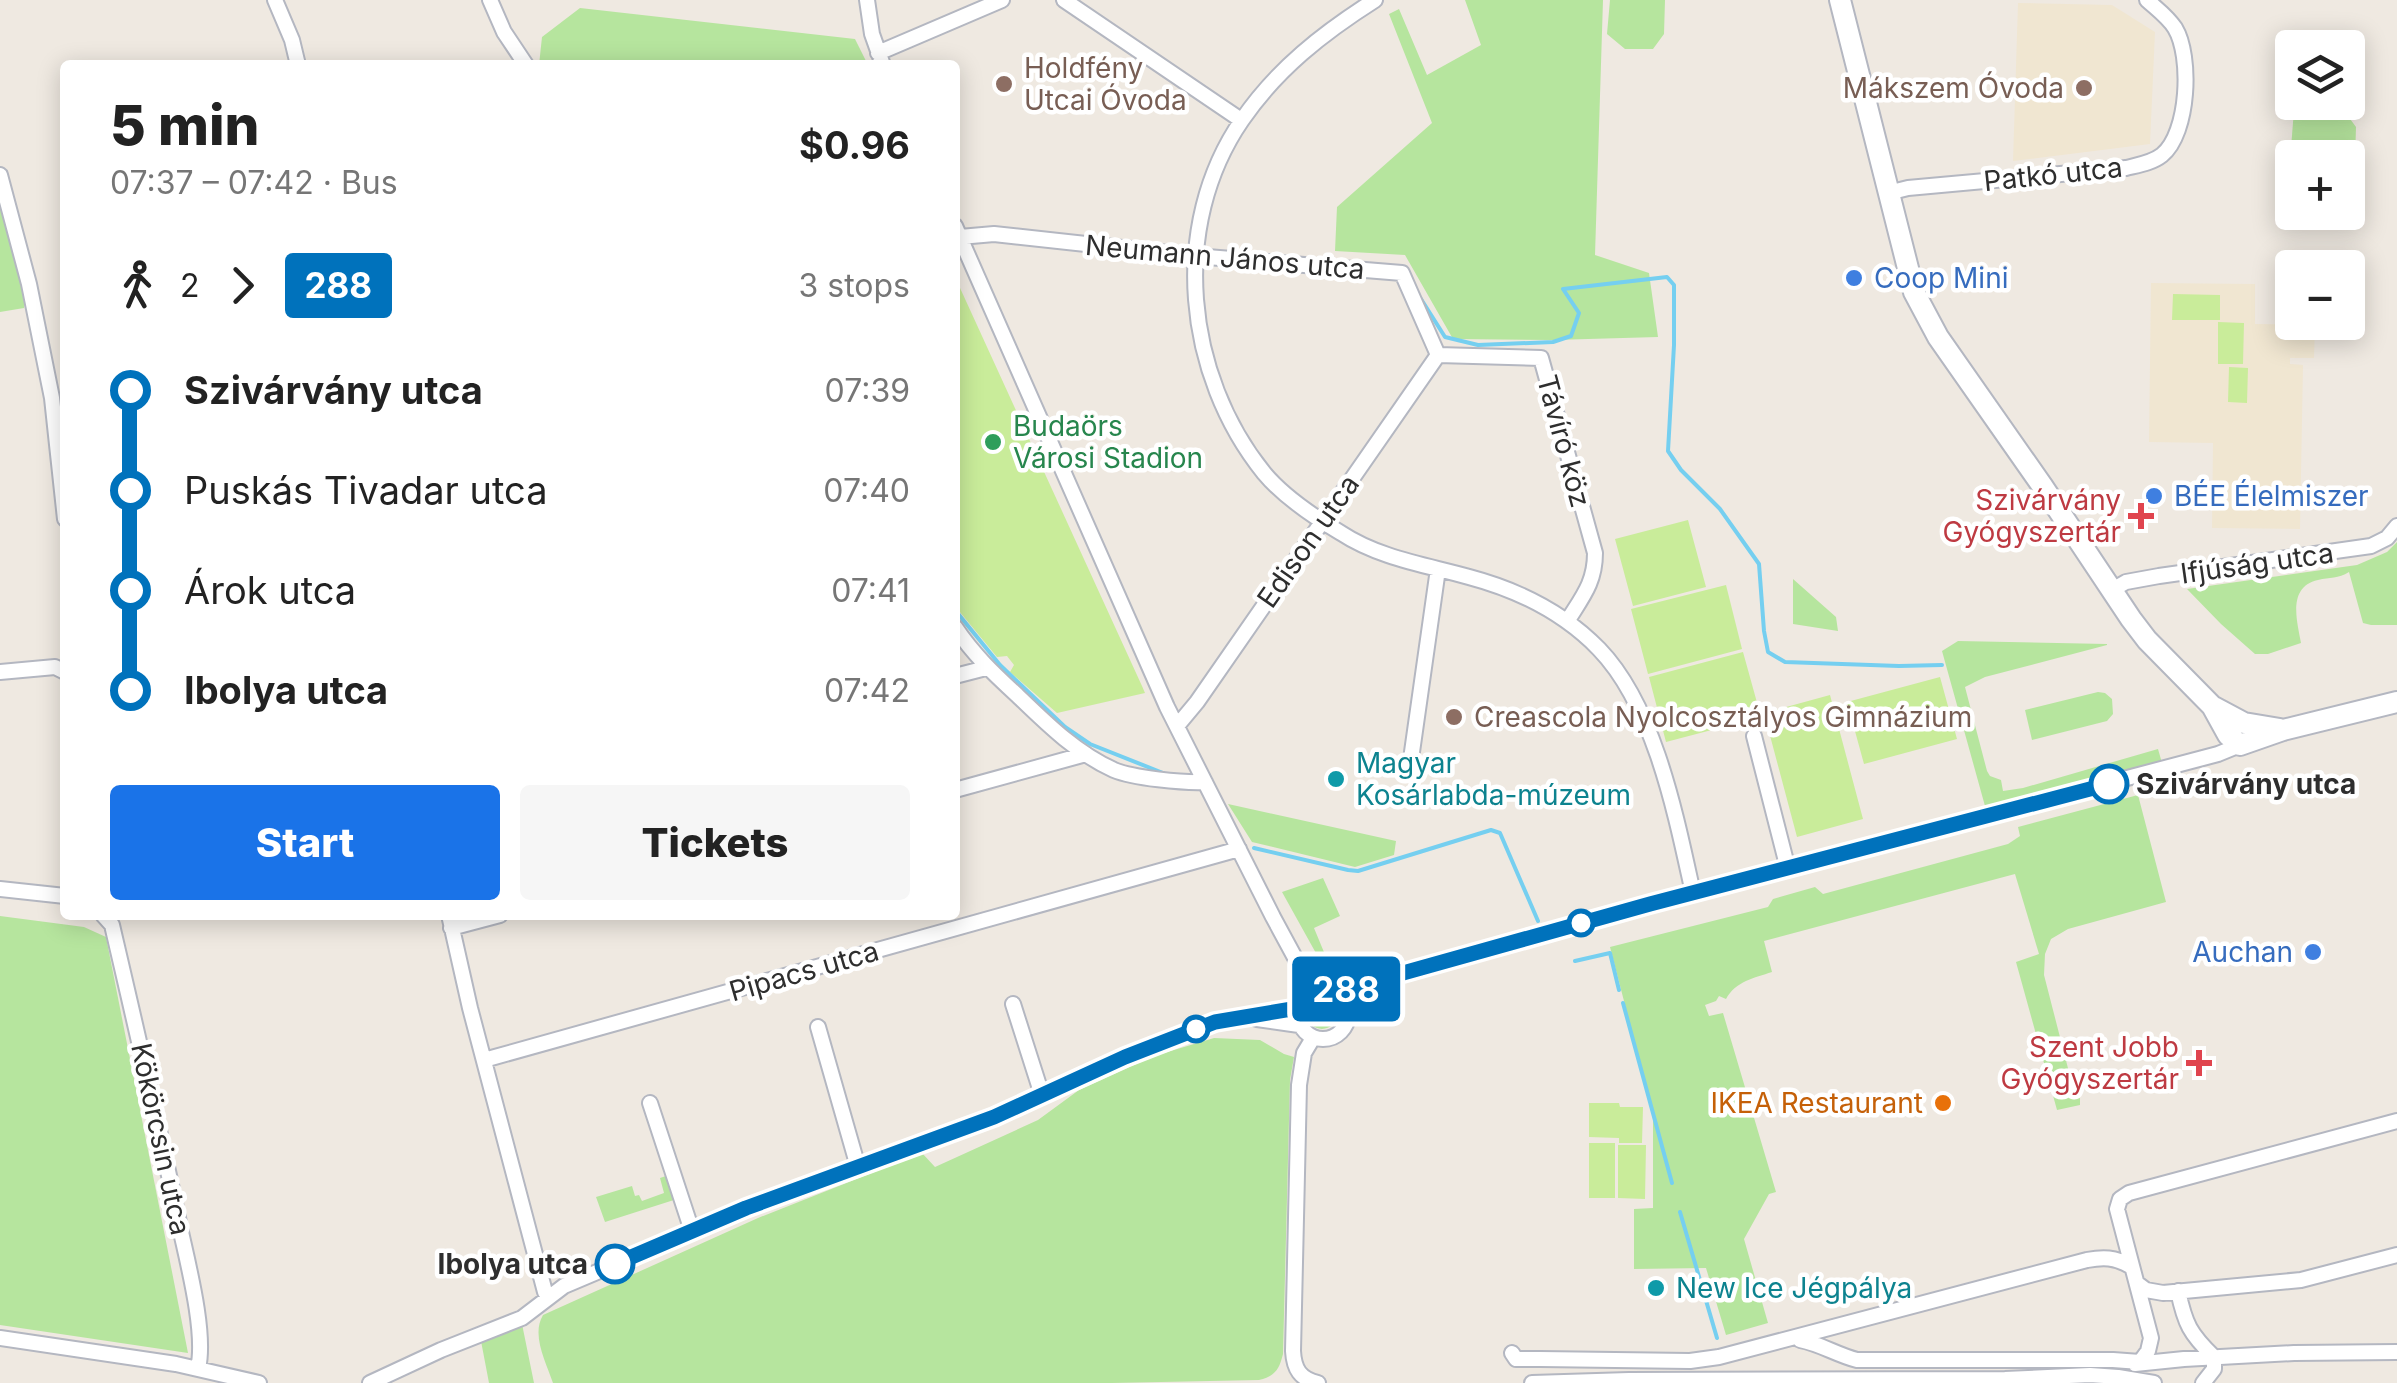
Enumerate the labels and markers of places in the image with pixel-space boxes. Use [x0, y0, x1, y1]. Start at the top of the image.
place label: Holdfény Utcai Óvoda [1024, 51, 1187, 117]
place label: Mákszem Óvoda [1843, 71, 2064, 105]
marker: Holdfény Utcai Óvoda [993, 73, 1015, 95]
marker: Mákszem Óvoda [2073, 77, 2095, 99]
place label: Coop Mini [1874, 261, 2008, 295]
marker: Coop Mini [1843, 267, 1865, 289]
place label: Budaörs Városi Stadion [1013, 409, 1203, 475]
marker: Budaörs Városi Stadion [982, 431, 1004, 453]
place label: BÉE Élelmiszer [2174, 478, 2369, 513]
place label: Szivárvány Gyógyszertár [1943, 483, 2121, 549]
marker: BÉE Élelmiszer [2143, 485, 2165, 507]
marker: Szivárvány Gyógyszertár [2130, 505, 2152, 527]
place label: Creascola Nyolcosztályos Gimnázium [1474, 700, 1972, 734]
marker: Creascola Nyolcosztályos Gimnázium [1443, 706, 1465, 728]
place label: Magyar Kosárlabda-múzeum [1356, 746, 1631, 812]
marker: Szivárvány utca [2090, 765, 2128, 803]
place label: Szivárvány utca [2136, 767, 2356, 801]
marker: Magyar Kosárlabda-múzeum [1325, 768, 1347, 790]
unlabelled marker [1568, 910, 1594, 936]
place label: Auchan [2192, 935, 2293, 969]
marker: Auchan [2302, 941, 2324, 963]
unlabelled marker [1183, 1016, 1209, 1042]
place label: Szent Jobb Gyógyszertár [2001, 1030, 2179, 1096]
marker: Szent Jobb Gyógyszertár [2188, 1052, 2210, 1074]
place label: IKEA Restaurant [1710, 1086, 1923, 1120]
marker: IKEA Restaurant [1932, 1092, 1954, 1114]
marker: Ibolya utca [596, 1245, 634, 1283]
place label: Ibolya utca [438, 1247, 588, 1281]
place label: New Ice Jégpálya [1676, 1271, 1912, 1305]
marker: New Ice Jégpálya [1645, 1277, 1667, 1299]

